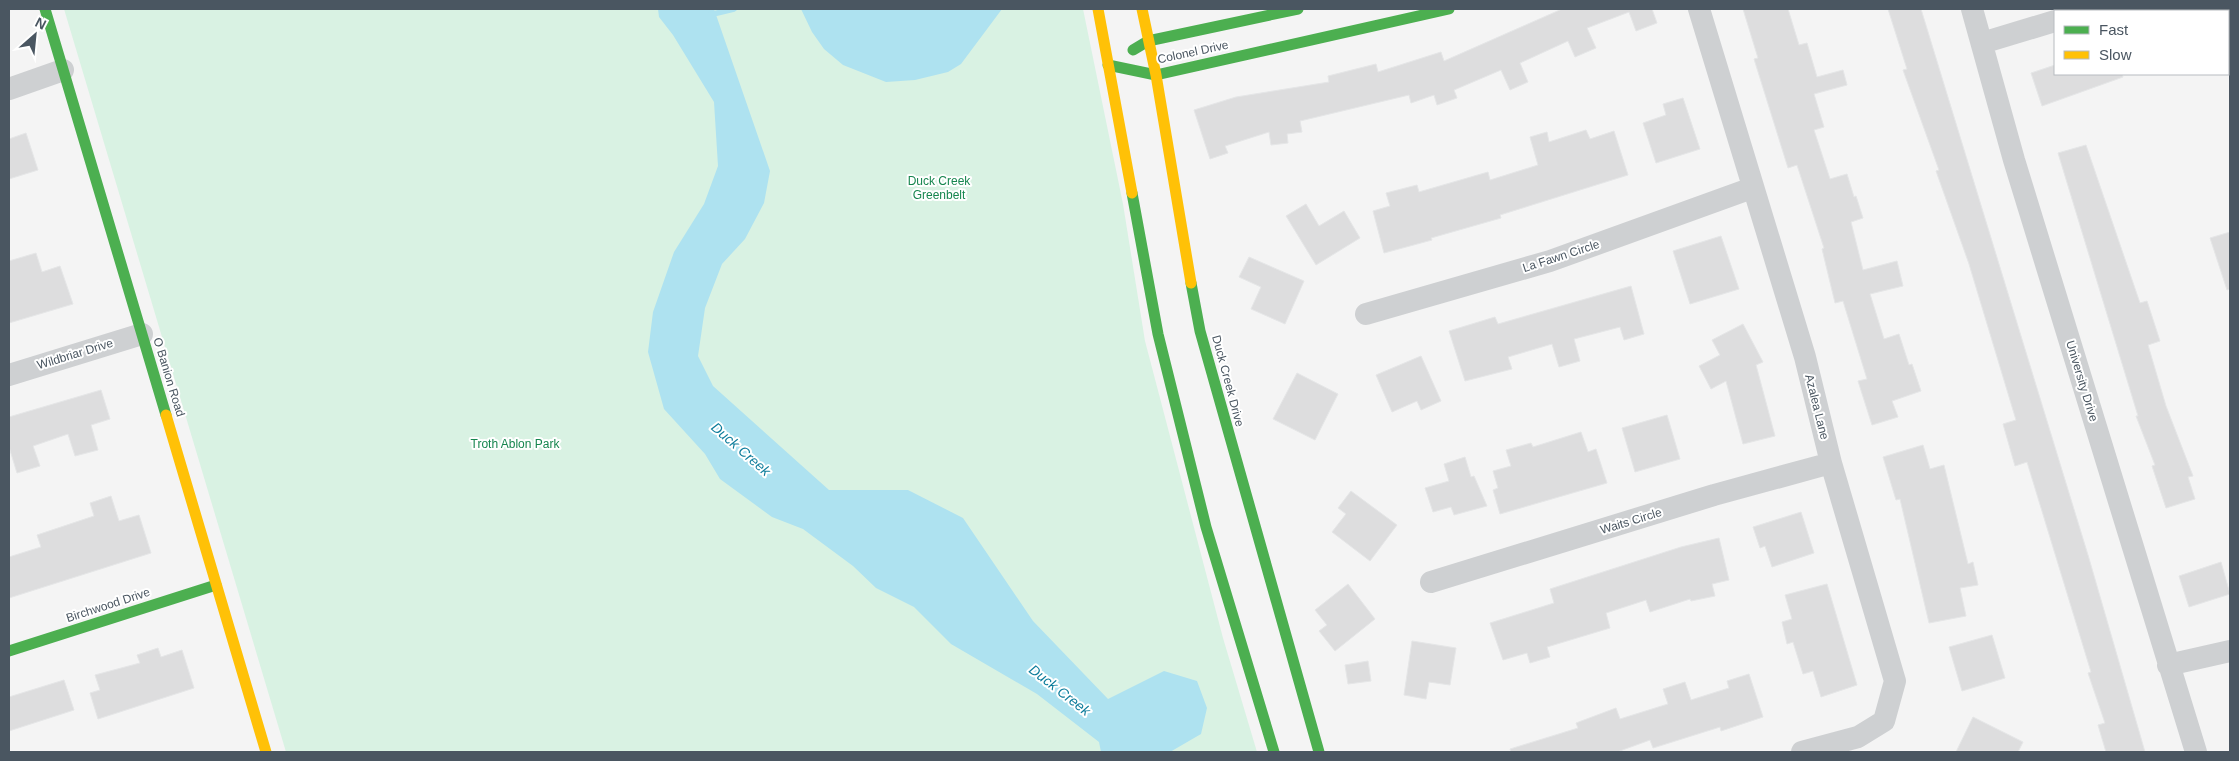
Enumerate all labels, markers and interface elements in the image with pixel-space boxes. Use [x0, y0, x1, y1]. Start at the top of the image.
north arrow [10, 10, 60, 60]
legend [2054, 10, 2229, 75]
text: N [33, 14, 49, 33]
text: Fast [2099, 21, 2129, 38]
street label: Colonel Drive [1156, 38, 1230, 66]
text: Slow [2099, 46, 2132, 63]
park label: Duck Creek Greenbelt [908, 174, 971, 202]
street label: La Fawn Circle [1521, 237, 1602, 275]
street label: Duck Creek Drive [1209, 334, 1247, 429]
street label: Wildbriar Drive [35, 336, 115, 372]
street label: O Banion Road [150, 336, 188, 418]
street label: University Drive [2063, 339, 2101, 424]
street label: Azalea Lane [1802, 373, 1832, 441]
water label: Duck Creek [708, 419, 775, 480]
park label: Troth Ablon Park [471, 437, 560, 451]
street label: Waits Circle [1599, 505, 1664, 537]
street label: Birchwood Drive [64, 585, 152, 625]
water label: Duck Creek [1026, 661, 1095, 719]

